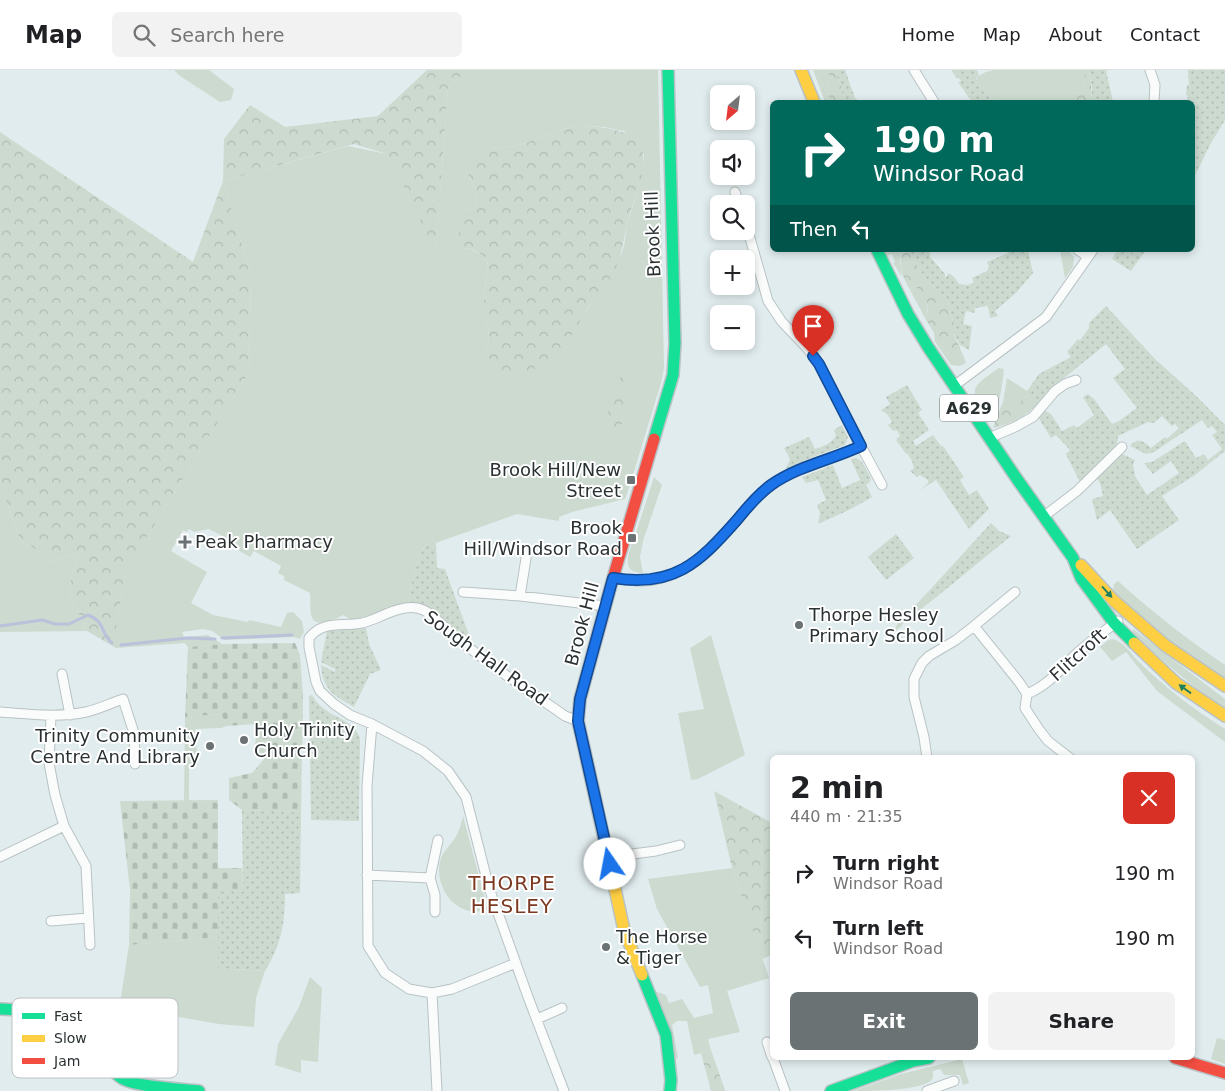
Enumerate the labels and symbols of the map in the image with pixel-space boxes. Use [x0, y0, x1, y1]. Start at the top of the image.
north arrow [710, 85, 755, 130]
street label: Brook Hill [641, 191, 664, 277]
pin [792, 305, 834, 356]
road number: A629 [940, 394, 998, 422]
place label: Brook Hill/New Street [490, 459, 621, 501]
marker: Brook Hill/New Street [625, 474, 637, 486]
place label: Brook Hill/Windsor Road [463, 517, 623, 559]
place label: Peak Pharmacy [195, 531, 333, 552]
marker: Brook Hill/Windsor Road [626, 532, 638, 544]
marker: Peak Pharmacy [179, 536, 191, 548]
street label: Brook Hill [560, 580, 603, 668]
one-way arrow [1101, 586, 1113, 598]
place label: Thorpe Hesley Primary School [808, 604, 944, 646]
street label: Sough Hall Road [420, 606, 552, 710]
marker: Thorpe Hesley Primary School [793, 619, 805, 631]
street label: Flitcroft [1045, 624, 1110, 685]
one-way arrow [1178, 684, 1192, 694]
place label: Holy Trinity Church [254, 719, 355, 761]
place label: Trinity Community Centre And Library [30, 725, 200, 767]
marker: Holy Trinity Church [238, 734, 250, 746]
marker: Trinity Community Centre And Library [204, 740, 216, 752]
position arrow [583, 837, 635, 889]
district label: THORPE HESLEY [467, 871, 556, 918]
place label: The Horse & Tiger [615, 926, 708, 968]
marker: The Horse & Tiger [600, 941, 612, 953]
legend [12, 998, 178, 1078]
text: Fast [54, 1008, 83, 1024]
text: Slow [54, 1030, 87, 1046]
text: Jam [53, 1053, 80, 1069]

